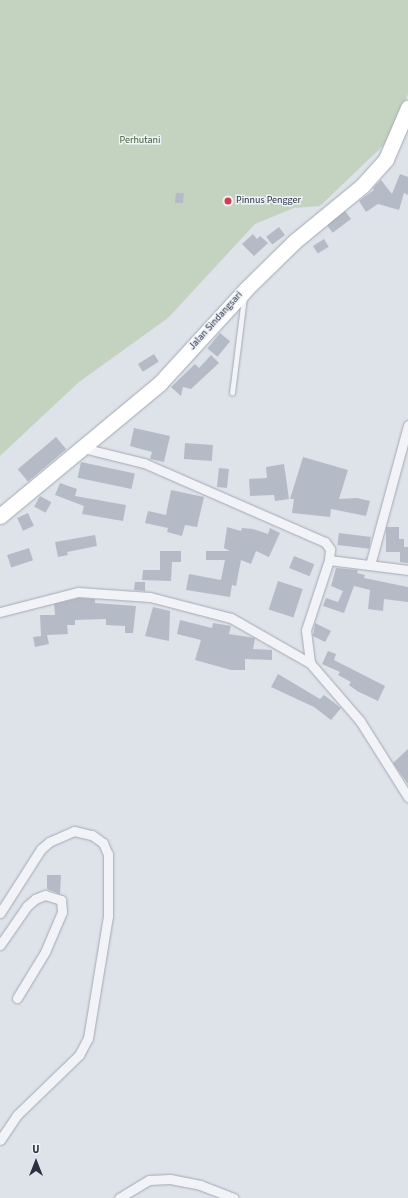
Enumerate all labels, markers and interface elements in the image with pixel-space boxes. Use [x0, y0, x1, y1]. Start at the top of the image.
park label: Perhutani [120, 135, 160, 147]
place label: Pinnus Pengger [236, 195, 301, 207]
marker: Pinnus Pengger [223, 196, 233, 206]
street label: Jalan Sindangsari [187, 289, 245, 353]
north arrow [16, 1142, 56, 1182]
text: U [32, 1142, 40, 1157]

